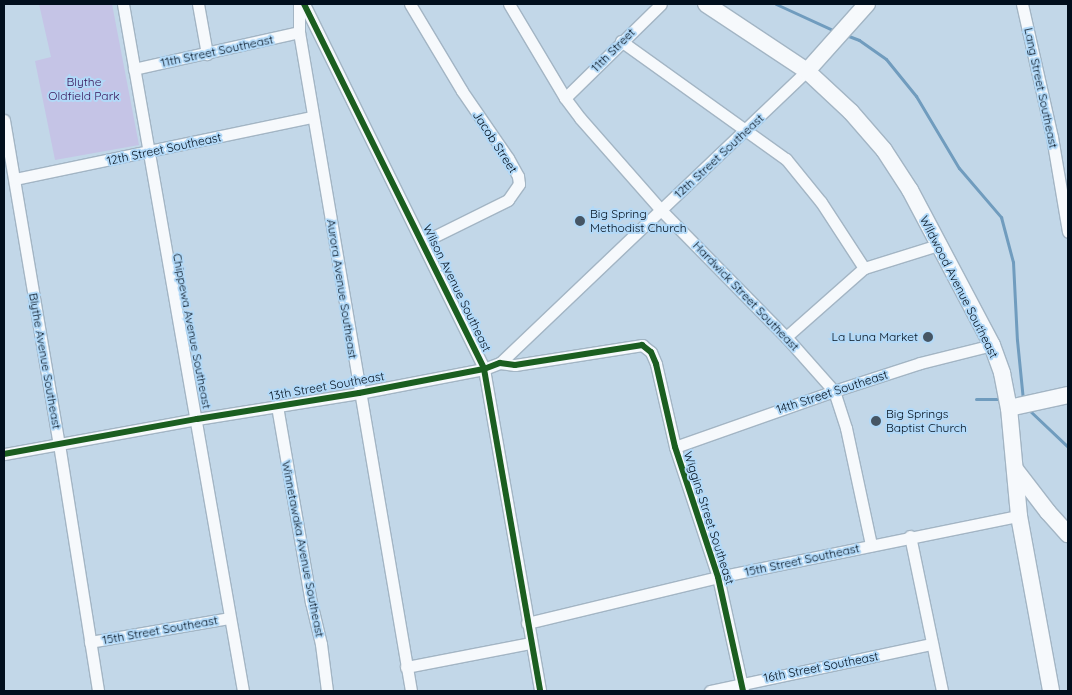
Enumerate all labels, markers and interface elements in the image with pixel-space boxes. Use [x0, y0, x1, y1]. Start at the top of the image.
street label: 11th Street [588, 25, 638, 75]
street label: Lang Street Southeast [1021, 26, 1061, 150]
street label: 11th Street Southeast [159, 32, 275, 70]
park label: Blythe Oldfield Park [48, 75, 120, 103]
street label: Jacob Street [470, 108, 520, 176]
street label: 12th Street Southeast [671, 111, 767, 201]
street label: 12th Street Southeast [105, 130, 223, 168]
place label: Big Spring Methodist Church [590, 207, 687, 235]
street label: Wildwood Avenue Southeast [917, 213, 1001, 361]
marker: Big Spring Methodist Church [574, 215, 586, 227]
street label: Aurora Avenue Southeast [324, 218, 360, 360]
street label: Wilson Avenue Southeast [420, 222, 494, 354]
street label: Hardwick Street Southeast [690, 238, 802, 354]
street label: Chippewa Avenue Southeast [170, 252, 214, 410]
street label: Blythe Avenue Southeast [26, 292, 64, 430]
place label: La Luna Market [832, 330, 918, 344]
marker: La Luna Market [922, 331, 934, 343]
street label: 14th Street Southeast [774, 367, 890, 417]
street label: 13th Street Southeast [268, 369, 386, 403]
place label: Big Springs Baptist Church [886, 407, 967, 435]
marker: Big Springs Baptist Church [870, 415, 882, 427]
street label: Wiggins Street Southeast [681, 450, 737, 586]
street label: Winnetawaka Avenue Southeast [279, 460, 327, 638]
street label: 15th Street Southeast [743, 541, 861, 579]
street label: 15th Street Southeast [101, 613, 219, 647]
street label: 16th Street Southeast [762, 649, 880, 685]

